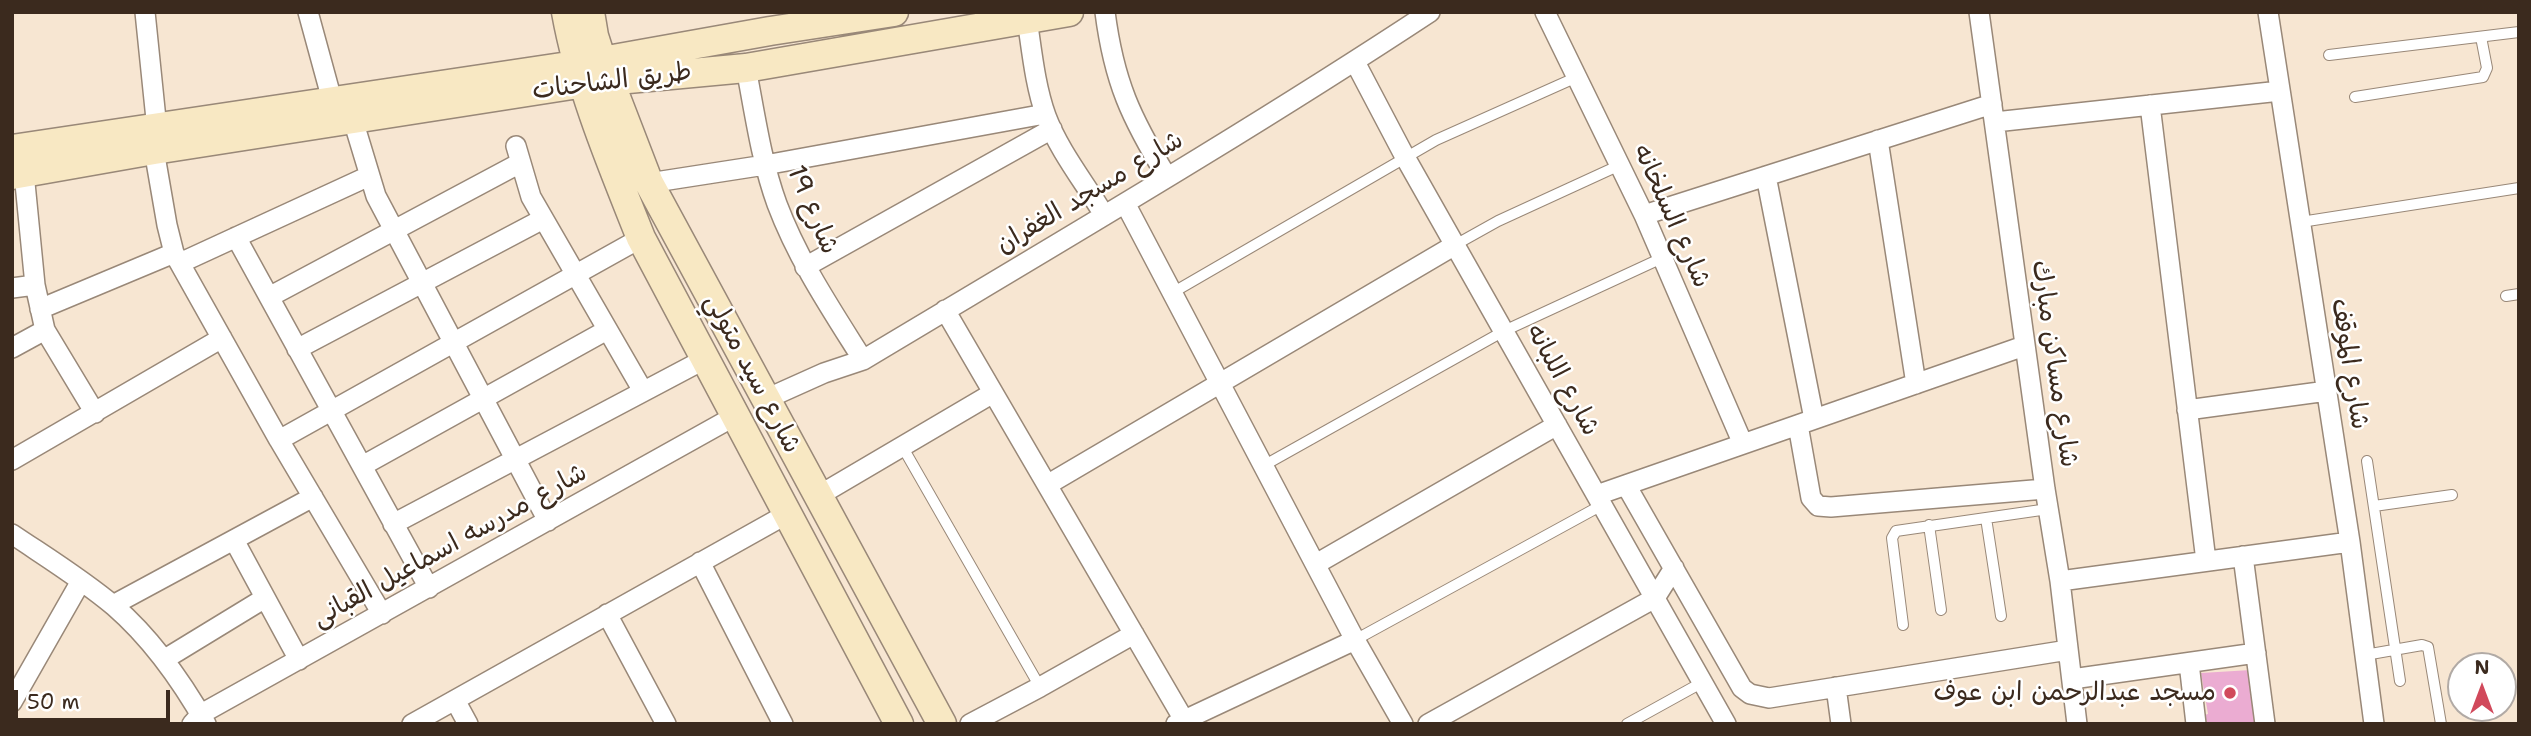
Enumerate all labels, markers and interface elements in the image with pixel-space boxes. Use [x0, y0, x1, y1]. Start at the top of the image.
street label: طريق الشاحنات [531, 57, 693, 107]
street label: شارع مسجد الغفران [991, 125, 1189, 261]
street label: شارع السلخانه [1625, 139, 1717, 293]
street label: شارع 19 [779, 161, 845, 259]
street label: شارع مساكن مبارك [2024, 258, 2084, 470]
street label: شارع سيد متولي [697, 289, 807, 459]
street label: شارع الموقف [2323, 296, 2375, 432]
street label: شارع اللبانه [1518, 318, 1606, 442]
street label: شارع مدرسه اسماعيل القبانى [307, 457, 593, 635]
north arrow [2447, 652, 2517, 722]
text: N [2474, 655, 2490, 680]
scale bar [18, 676, 173, 720]
place label: مسجد عبدالرحمن ابن عوف [1933, 677, 2216, 709]
marker: مسجد عبدالرحمن ابن عوف [2222, 685, 2238, 701]
text: 50 m [27, 688, 80, 716]

